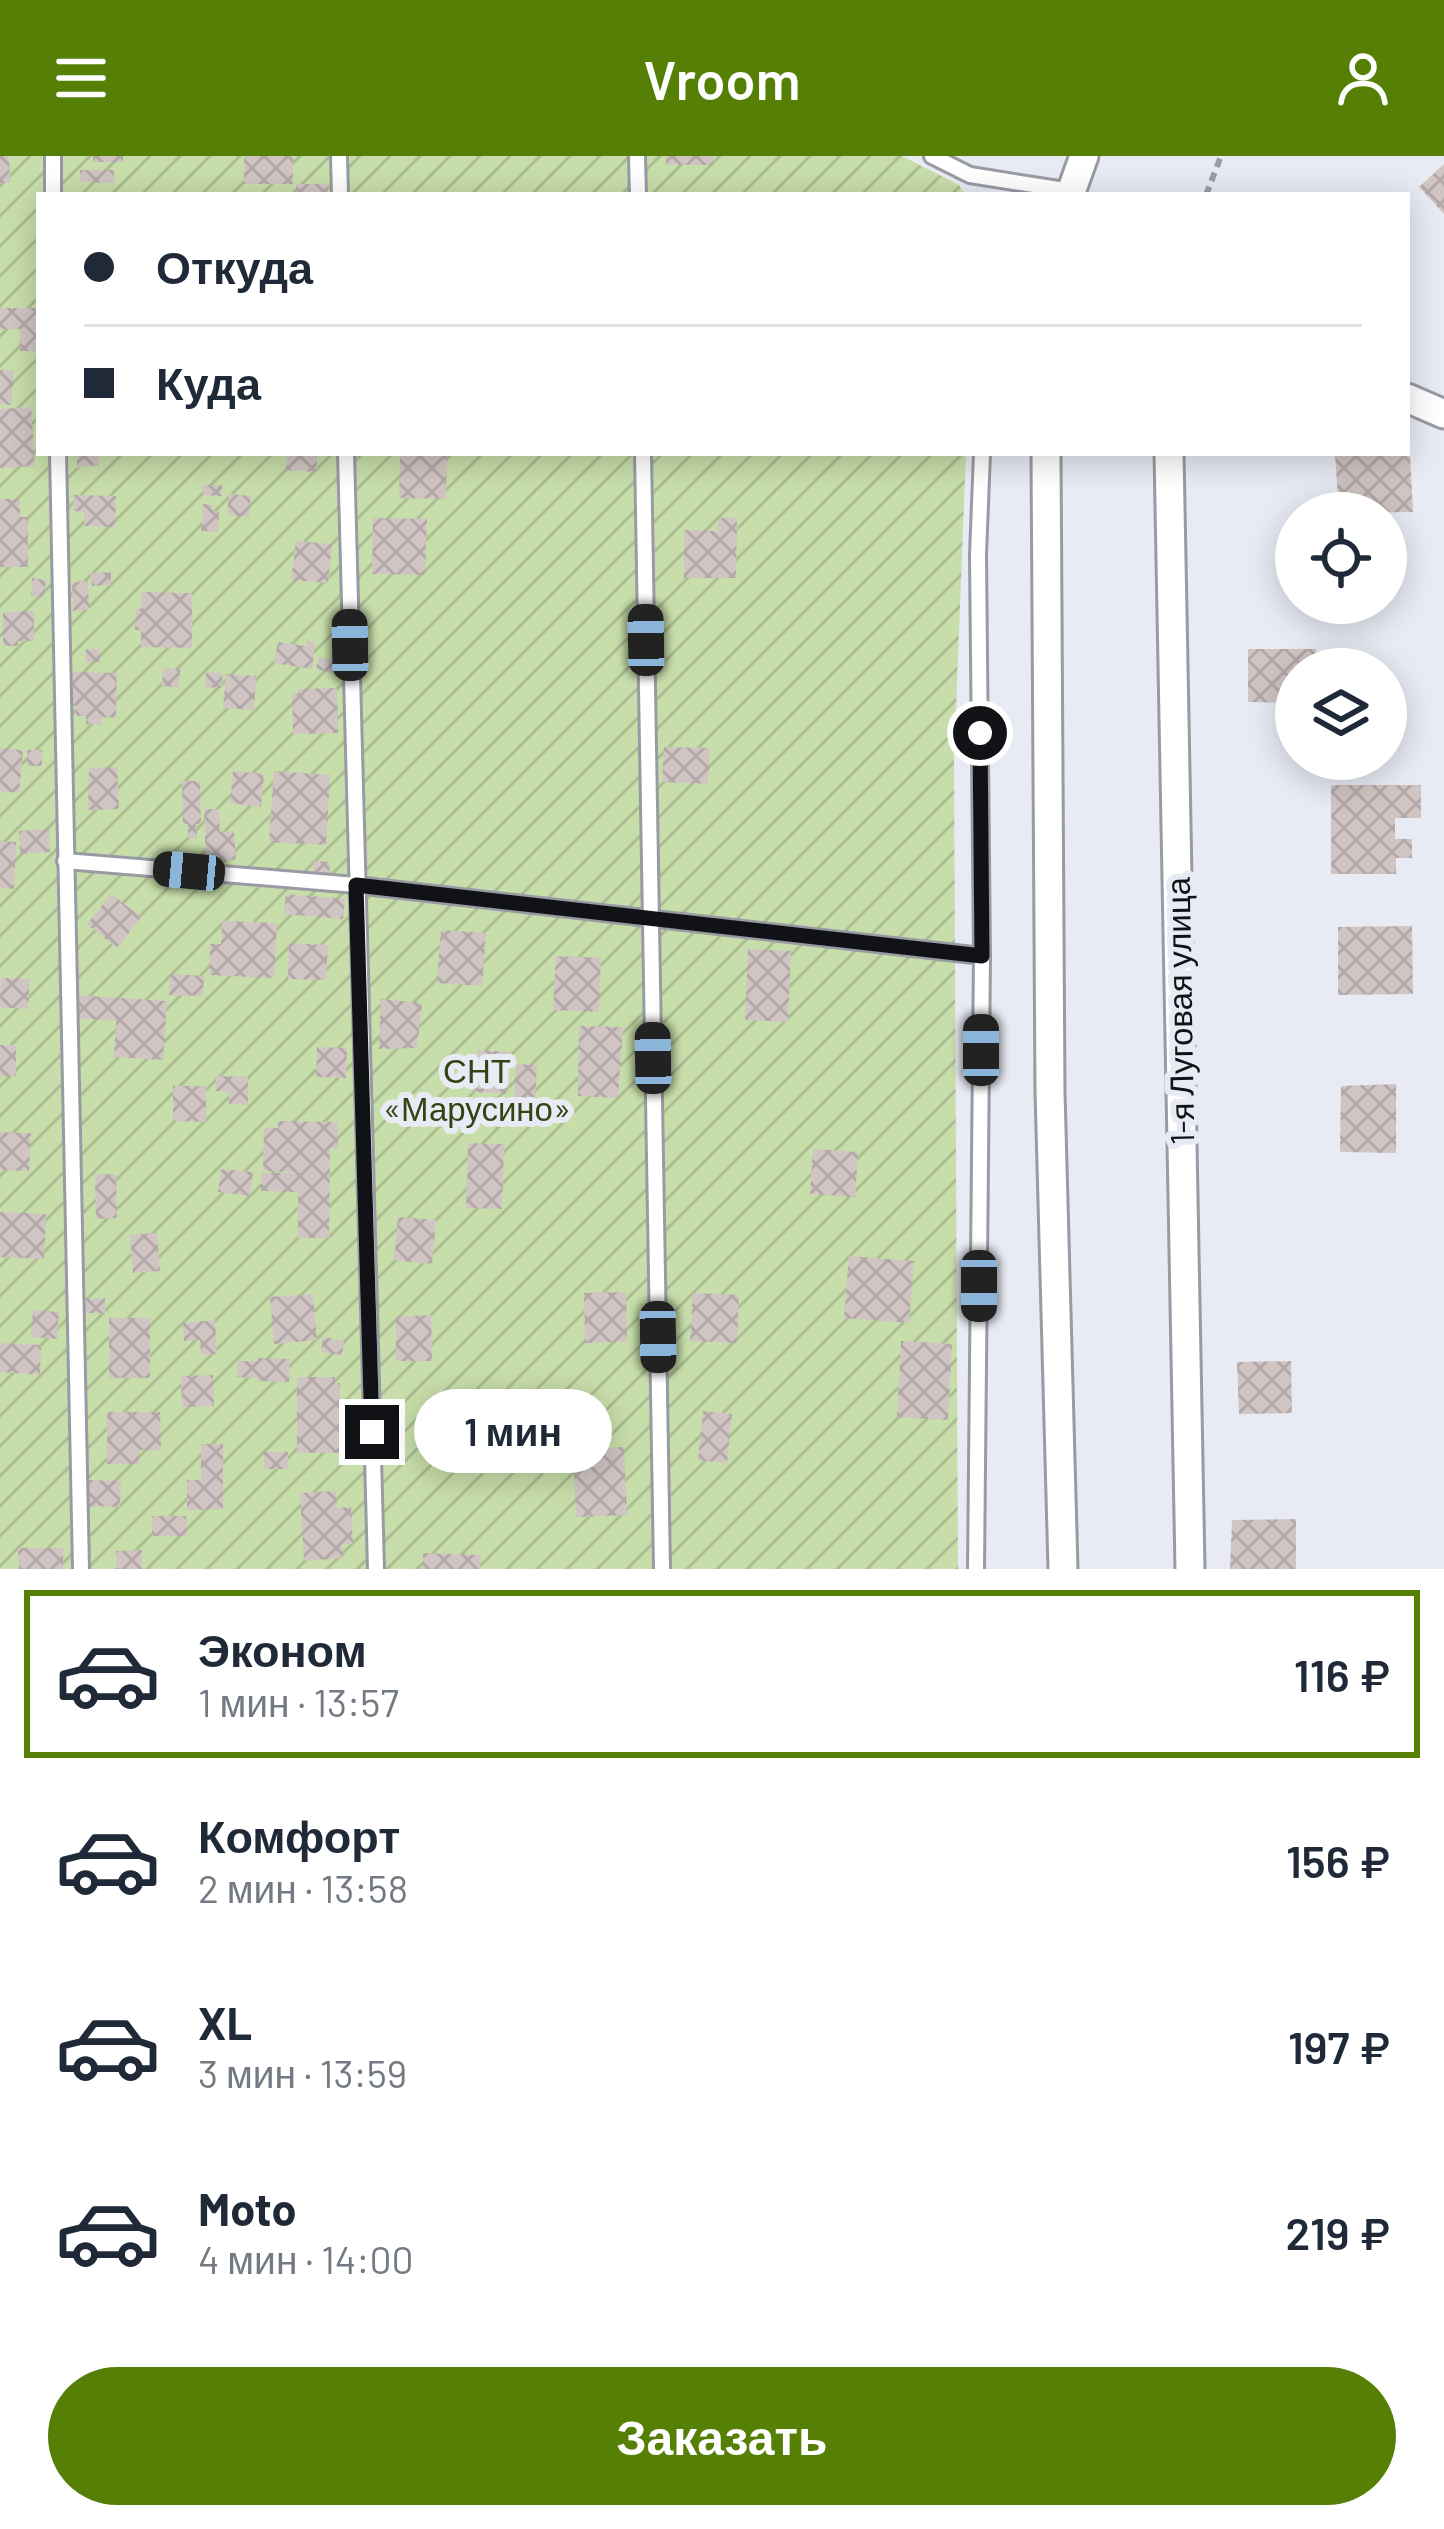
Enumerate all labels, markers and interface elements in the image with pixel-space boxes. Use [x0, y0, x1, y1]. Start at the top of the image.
icon: menu [48, 45, 114, 111]
icon: person [1330, 45, 1396, 111]
text: Vroom [644, 46, 800, 111]
text: Откуда [156, 239, 313, 293]
text: Куда [156, 355, 261, 409]
map controls [1275, 492, 1407, 780]
button: locate [1275, 492, 1407, 624]
car [627, 604, 665, 676]
car [331, 609, 369, 681]
button: layers [1275, 648, 1407, 780]
route start [953, 706, 1007, 760]
car [152, 850, 226, 892]
street label: 1-я Луговая улица [1157, 876, 1201, 1145]
car [963, 1014, 999, 1086]
car [634, 1022, 672, 1094]
park label: СНТ «Марусино» [383, 1050, 571, 1128]
car [961, 1250, 997, 1322]
car [639, 1301, 677, 1373]
callout: 1 мин [414, 1390, 612, 1474]
route end [345, 1405, 399, 1459]
text: 1 мин [464, 1407, 562, 1454]
icon: car [54, 1620, 162, 1728]
text: Эконом [198, 1622, 367, 1676]
text: 116 ₽ [1294, 1647, 1390, 1701]
text: 1 мин · 13:57 [198, 1678, 399, 1725]
icon: car [54, 1806, 162, 1914]
text: Комфорт [198, 1808, 400, 1862]
text: 156 ₽ [1286, 1833, 1390, 1887]
text: 2 мин · 13:58 [198, 1864, 408, 1911]
icon: car [54, 1992, 162, 2100]
text: XL [198, 1995, 252, 2049]
text: 197 ₽ [1288, 2019, 1390, 2073]
text: 3 мин · 13:59 [198, 2049, 407, 2096]
icon: car [54, 2178, 162, 2286]
text: Moto [198, 2181, 296, 2235]
text: 219 ₽ [1286, 2205, 1390, 2259]
text: 4 мин · 14:00 [198, 2235, 414, 2282]
button: Заказать [48, 2367, 1396, 2505]

